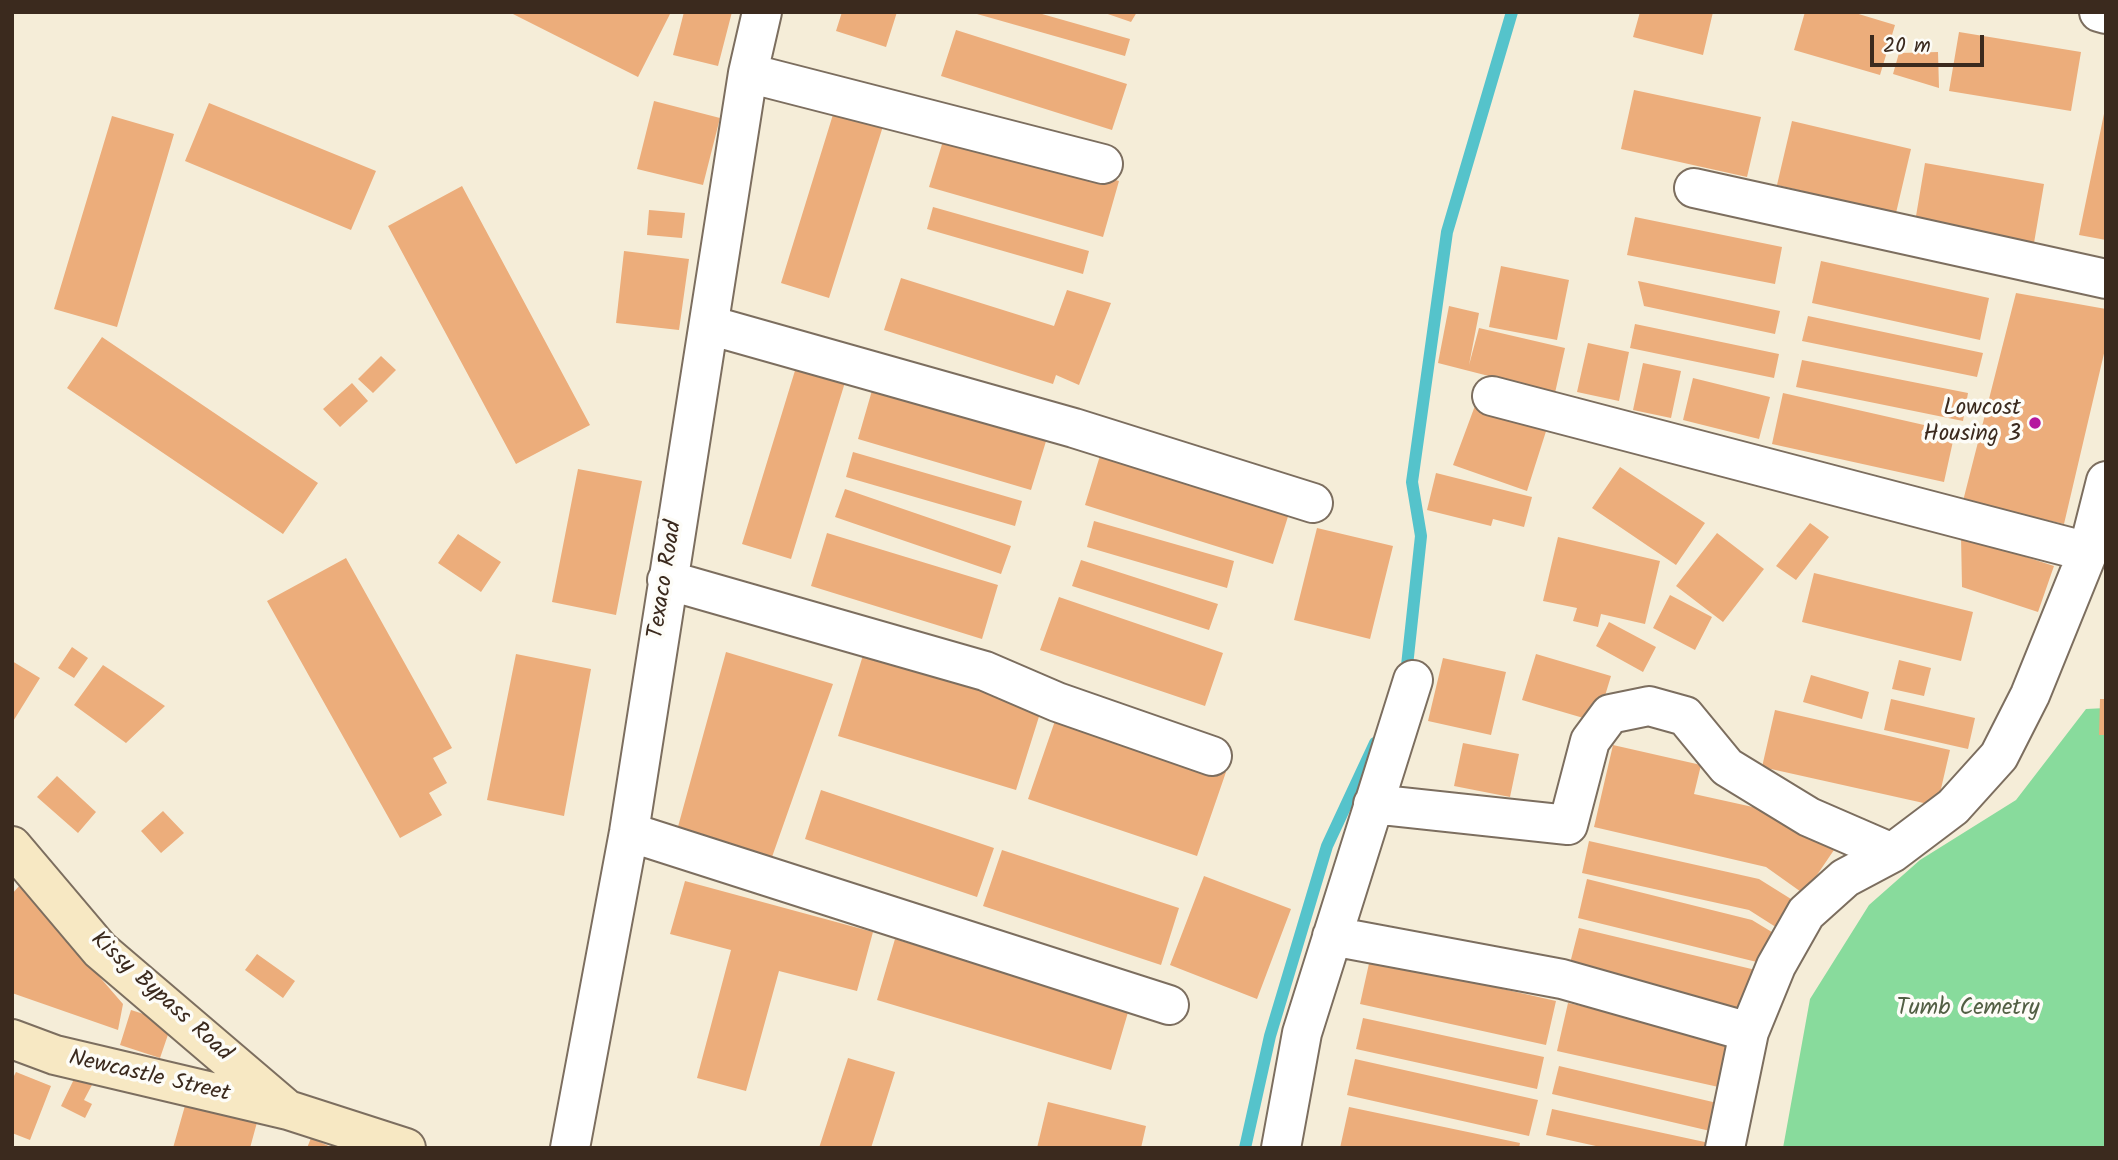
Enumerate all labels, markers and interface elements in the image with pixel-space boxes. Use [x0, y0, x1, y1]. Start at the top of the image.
scale bar [1873, 21, 1987, 65]
text: 20 m [1883, 30, 1931, 63]
place label: Lowcost Housing 3 [1923, 396, 2021, 450]
marker: Lowcost Housing 3 [2027, 415, 2043, 431]
street label: Texaco Road [644, 519, 690, 641]
street label: Kissy Bypass Road [84, 927, 236, 1069]
park label: Tumb Cemetry [1896, 996, 2040, 1024]
street label: Newcastle Street [66, 1046, 232, 1110]

